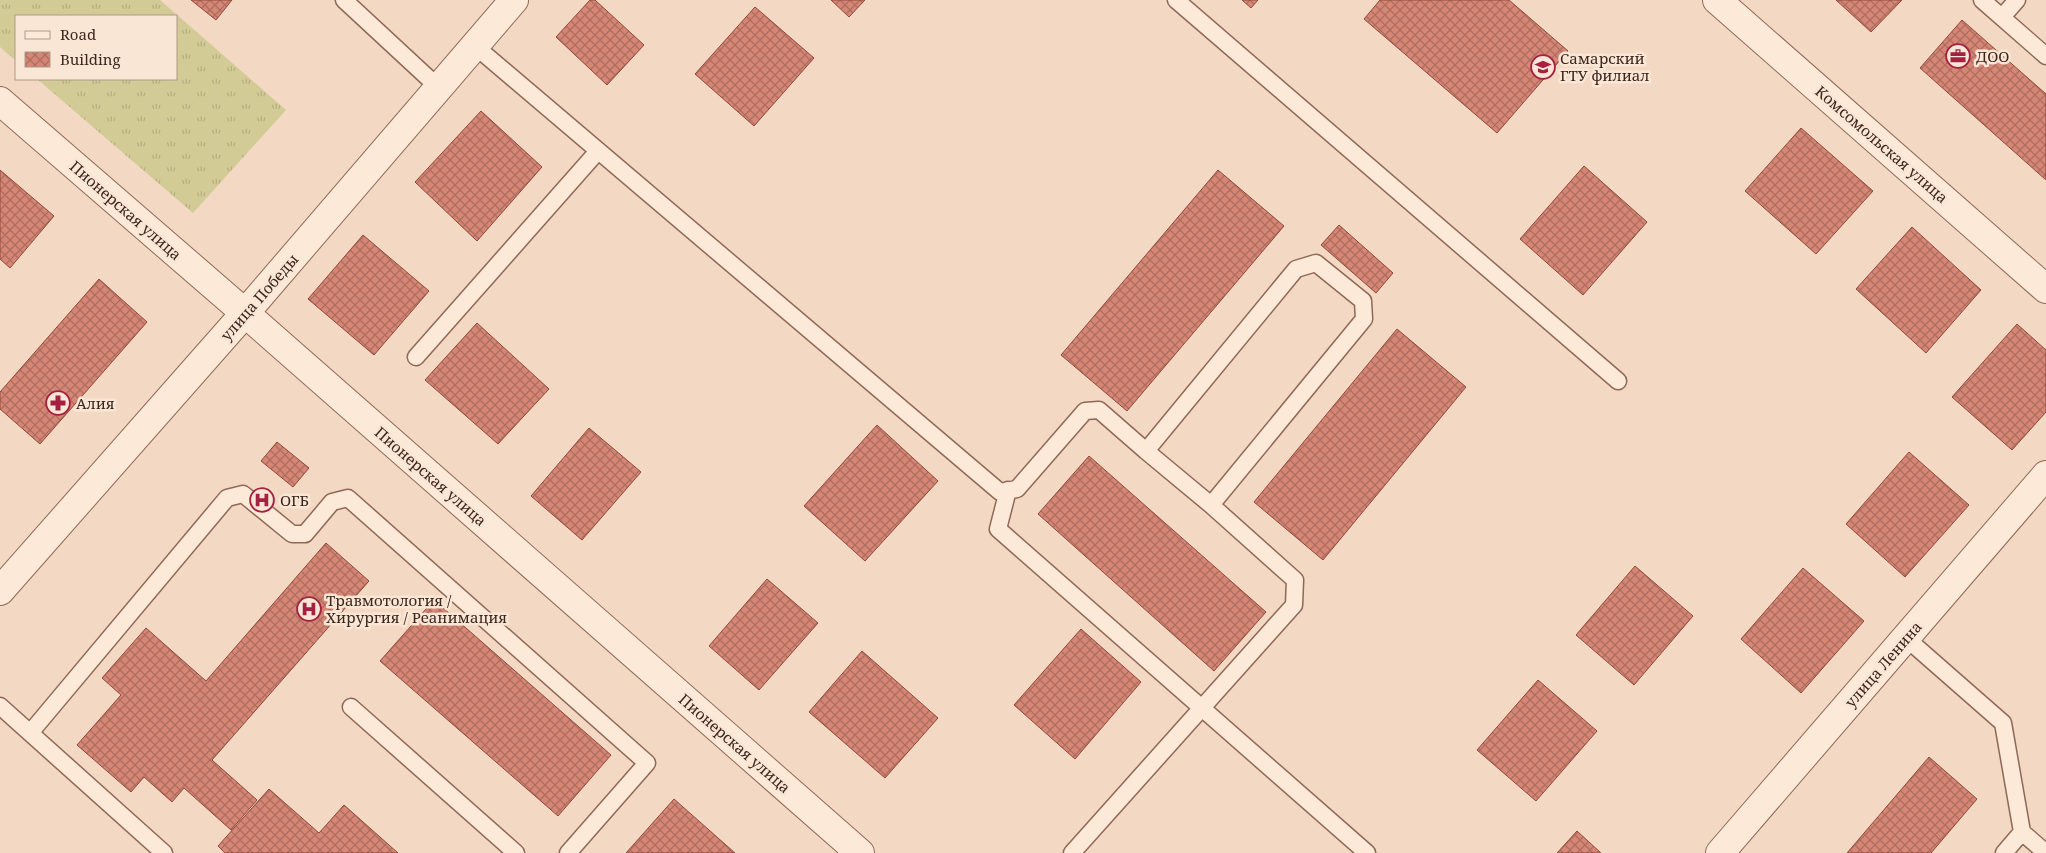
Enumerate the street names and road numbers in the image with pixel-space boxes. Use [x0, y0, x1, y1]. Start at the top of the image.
street label: Комсомольская улица [1811, 81, 1953, 207]
street label: Пионерская улица [66, 156, 186, 264]
street label: улица Победы [216, 249, 302, 345]
street label: Пионерская улица [371, 422, 491, 530]
street label: улица Ленина [1840, 617, 1926, 711]
street label: Пионерская улица [675, 689, 795, 797]

